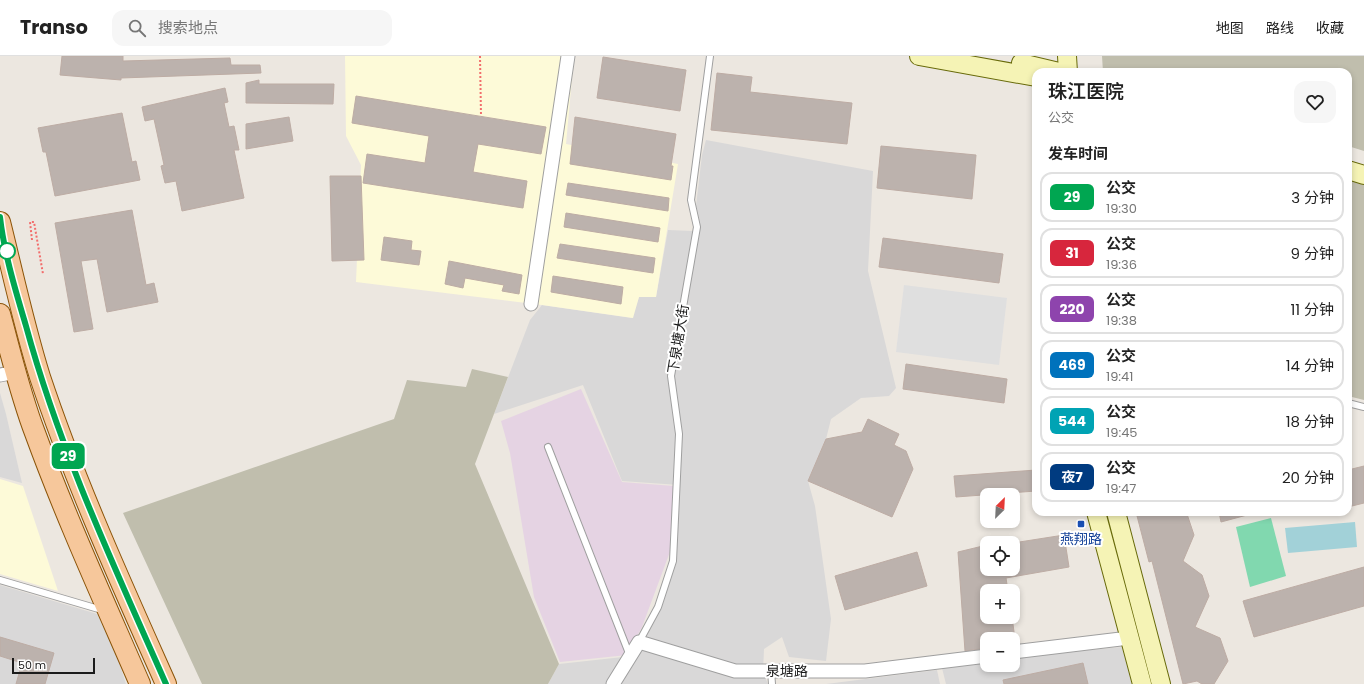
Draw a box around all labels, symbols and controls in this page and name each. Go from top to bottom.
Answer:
search box [112,10,392,46]
text: Transo [20,14,88,41]
icon: search [126,17,148,39]
text: 搜索地点 [158,17,218,38]
text: 地图 [1216,18,1244,38]
text: 路线 [1266,18,1294,38]
text: 收藏 [1316,18,1344,38]
text: 珠江医院 [1048,78,1124,105]
button: heart [1294,81,1336,123]
text: 公交 [1048,108,1074,127]
text: 发车时间 [1048,143,1108,164]
text: 公交 [1106,177,1136,198]
text: 29 [1064,187,1080,207]
text: 3 分钟 [1291,187,1334,208]
text: 19:30 [1106,199,1137,218]
text: 公交 [1106,233,1136,254]
unlabelled marker [0,242,16,260]
text: 31 [1065,243,1079,263]
text: 9 分钟 [1291,243,1334,264]
text: 19:36 [1106,255,1137,274]
text: 公交 [1106,289,1136,310]
text: 220 [1059,299,1085,319]
text: 11 分钟 [1290,299,1334,320]
street label: 下泉塘大街 [663,303,693,375]
text: 19:38 [1106,311,1137,330]
text: 公交 [1106,345,1136,366]
text: 469 [1058,355,1086,375]
text: 14 分钟 [1286,355,1334,376]
text: 19:41 [1106,367,1133,386]
text: 公交 [1106,401,1136,422]
text: 544 [1058,411,1086,431]
text: 18 分钟 [1286,411,1334,432]
text: 19:45 [1106,423,1138,442]
line badge: 29 [50,443,86,469]
text: 29 [60,446,76,466]
text: 公交 [1106,457,1136,478]
text: 夜7 [1061,467,1083,487]
text: 20 分钟 [1282,467,1334,488]
text: 19:47 [1106,479,1136,498]
north arrow [980,488,1020,528]
map controls [980,488,1020,672]
marker: 燕翔路 [1076,519,1086,529]
place label: 燕翔路 [1060,529,1102,549]
button: locate [980,536,1020,576]
button: + [980,584,1020,624]
button: − [980,632,1020,672]
scale bar [12,656,95,675]
text: 50 m [18,657,46,673]
street label: 泉塘路 [766,661,808,681]

